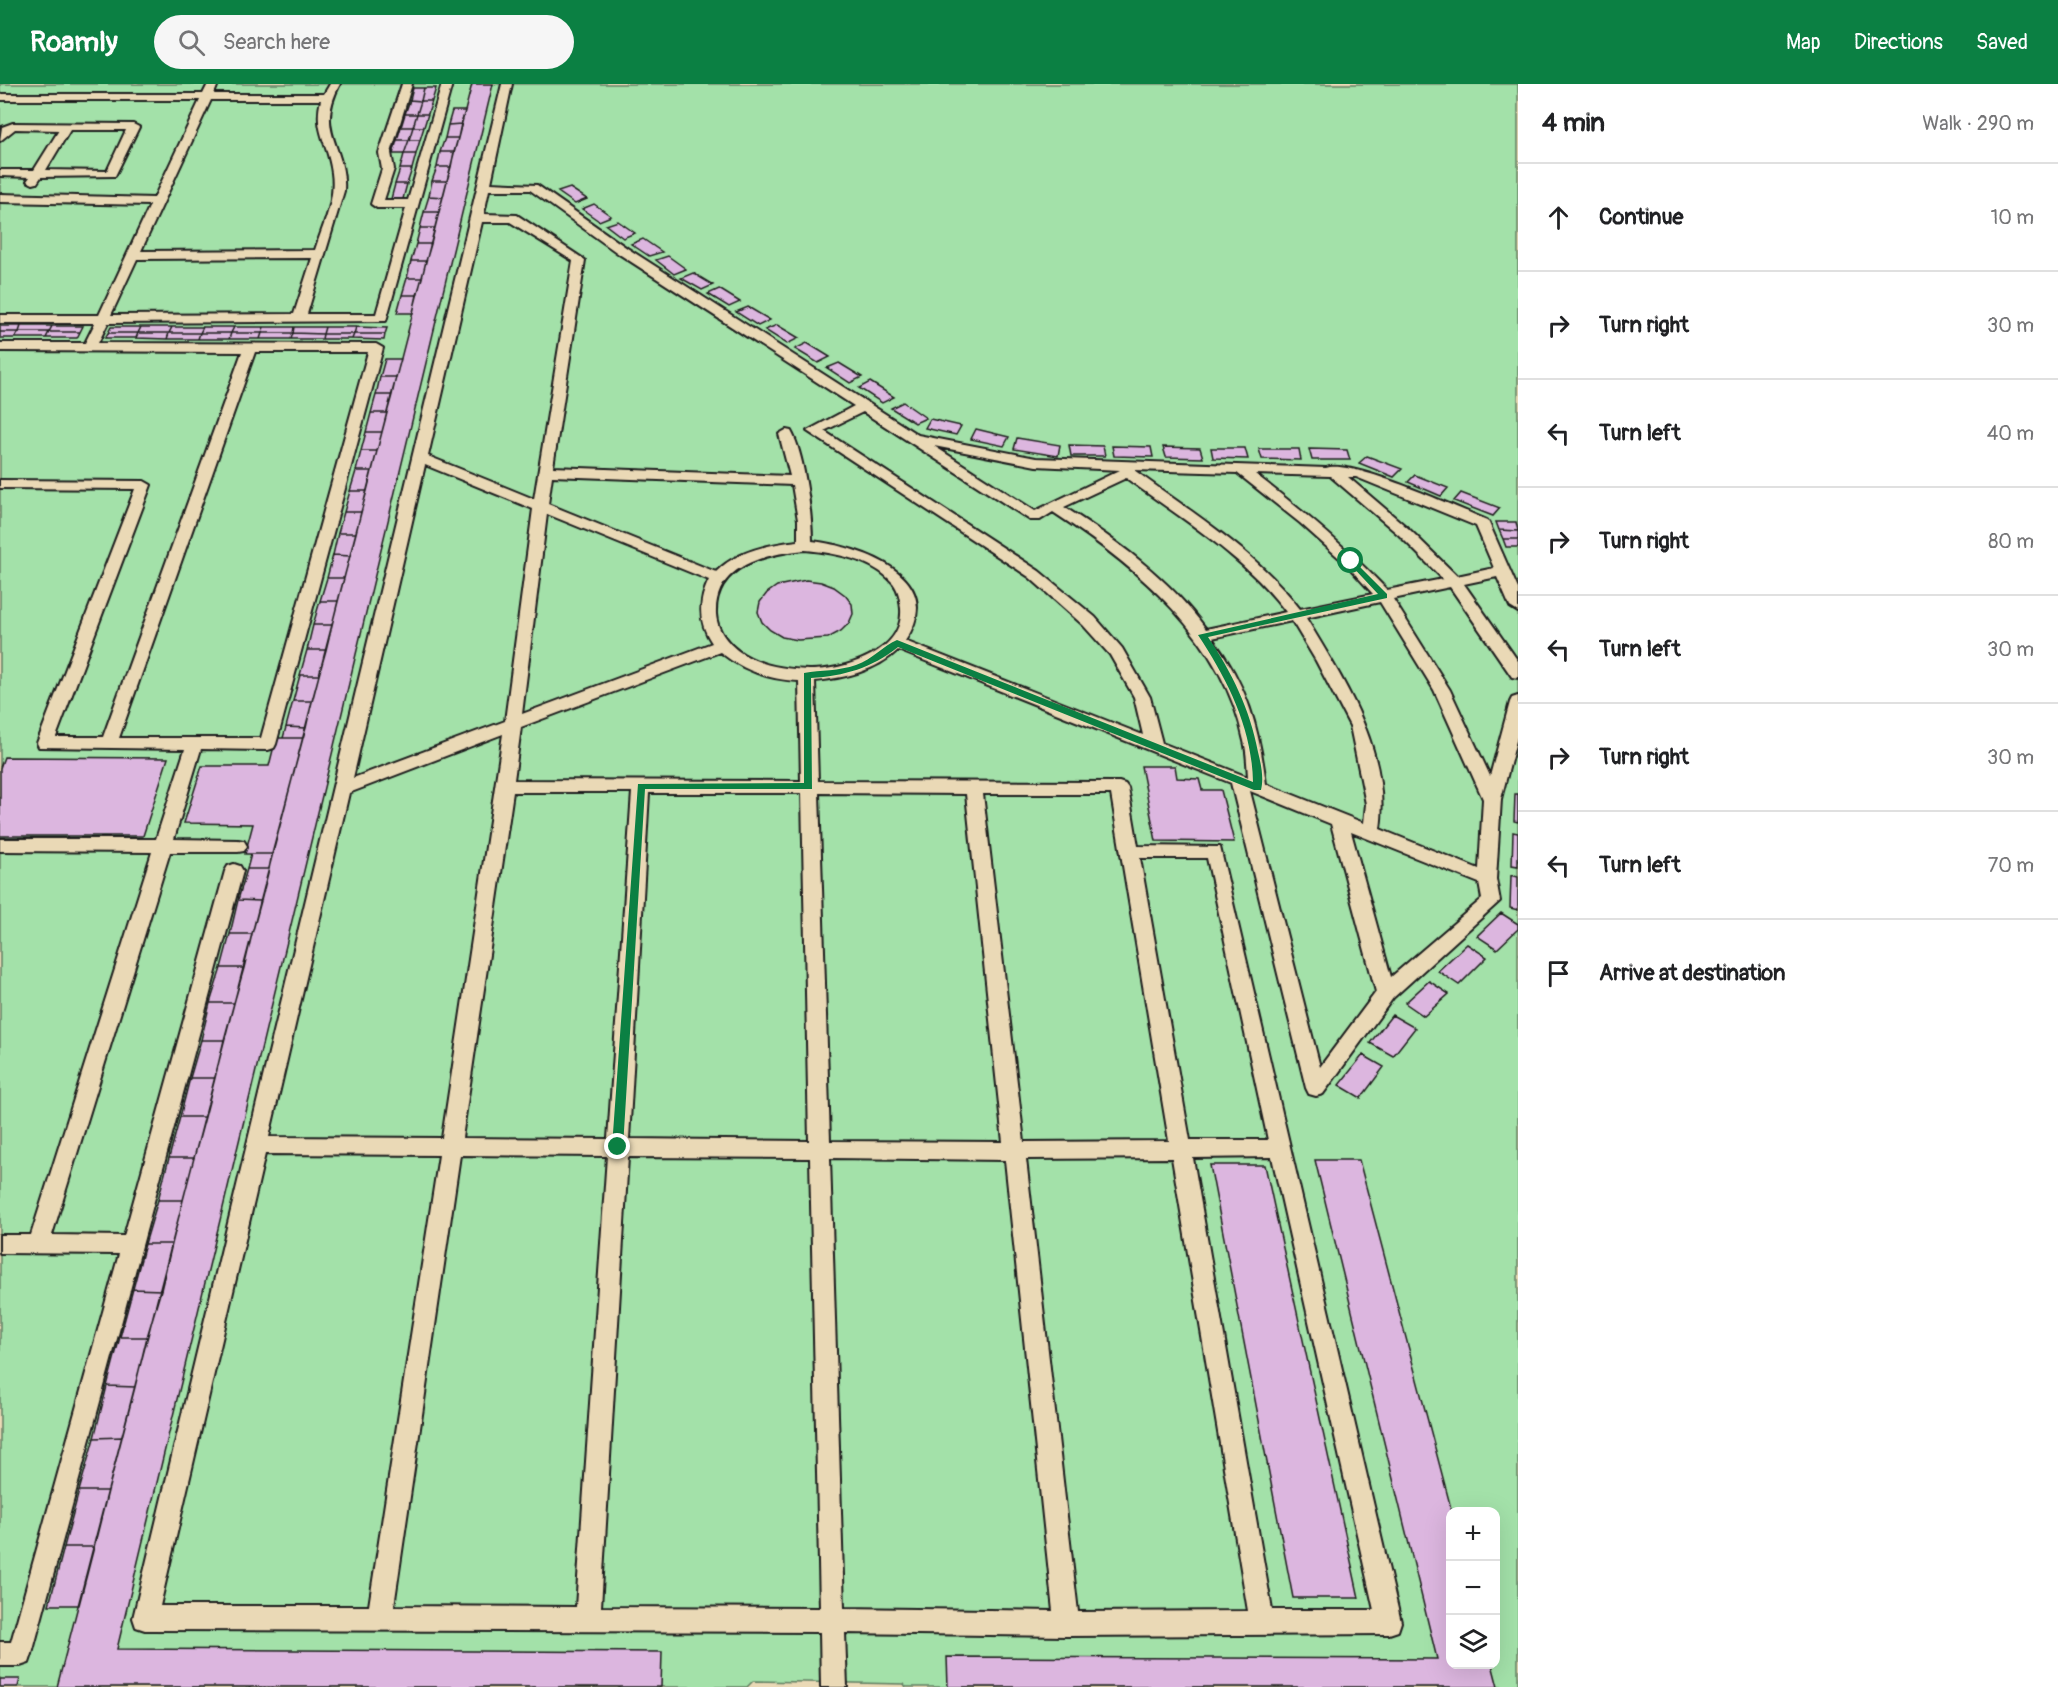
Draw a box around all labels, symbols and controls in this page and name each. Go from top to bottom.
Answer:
search box [154,15,574,69]
text: Roamly [30,25,118,60]
icon: search [175,26,208,59]
text: Search here [223,28,330,56]
text: Map [1786,29,1821,56]
text: Directions [1854,29,1943,56]
text: Saved [1976,29,2028,56]
text: 4 min [1542,107,1605,139]
text: Walk · 290 m [1922,111,2034,136]
icon: ahead [1542,201,1575,234]
text: Continue [1599,203,1683,231]
text: 10 m [1990,205,2034,230]
icon: right [1542,309,1575,342]
text: Turn right [1599,311,1689,339]
text: 30 m [1987,313,2034,338]
icon: left [1542,417,1575,450]
text: Turn left [1599,419,1681,447]
text: 40 m [1987,421,2034,446]
icon: right [1542,525,1575,558]
text: Turn right [1599,527,1689,555]
text: 80 m [1988,529,2034,554]
route start [1337,547,1363,573]
icon: left [1542,633,1575,666]
text: Turn left [1599,635,1681,663]
text: 30 m [1987,637,2034,662]
icon: right [1542,741,1575,774]
text: Turn right [1599,743,1689,771]
text: 30 m [1987,745,2034,770]
icon: left [1542,849,1575,882]
text: Turn left [1599,851,1681,879]
text: 70 m [1988,853,2034,878]
icon: arrive [1542,957,1575,990]
text: Arrive at destination [1599,959,1785,987]
route end [604,1133,630,1159]
map controls [1446,1507,1500,1669]
button: + [1446,1507,1500,1561]
button: − [1446,1561,1500,1615]
button: layers [1446,1615,1500,1669]

